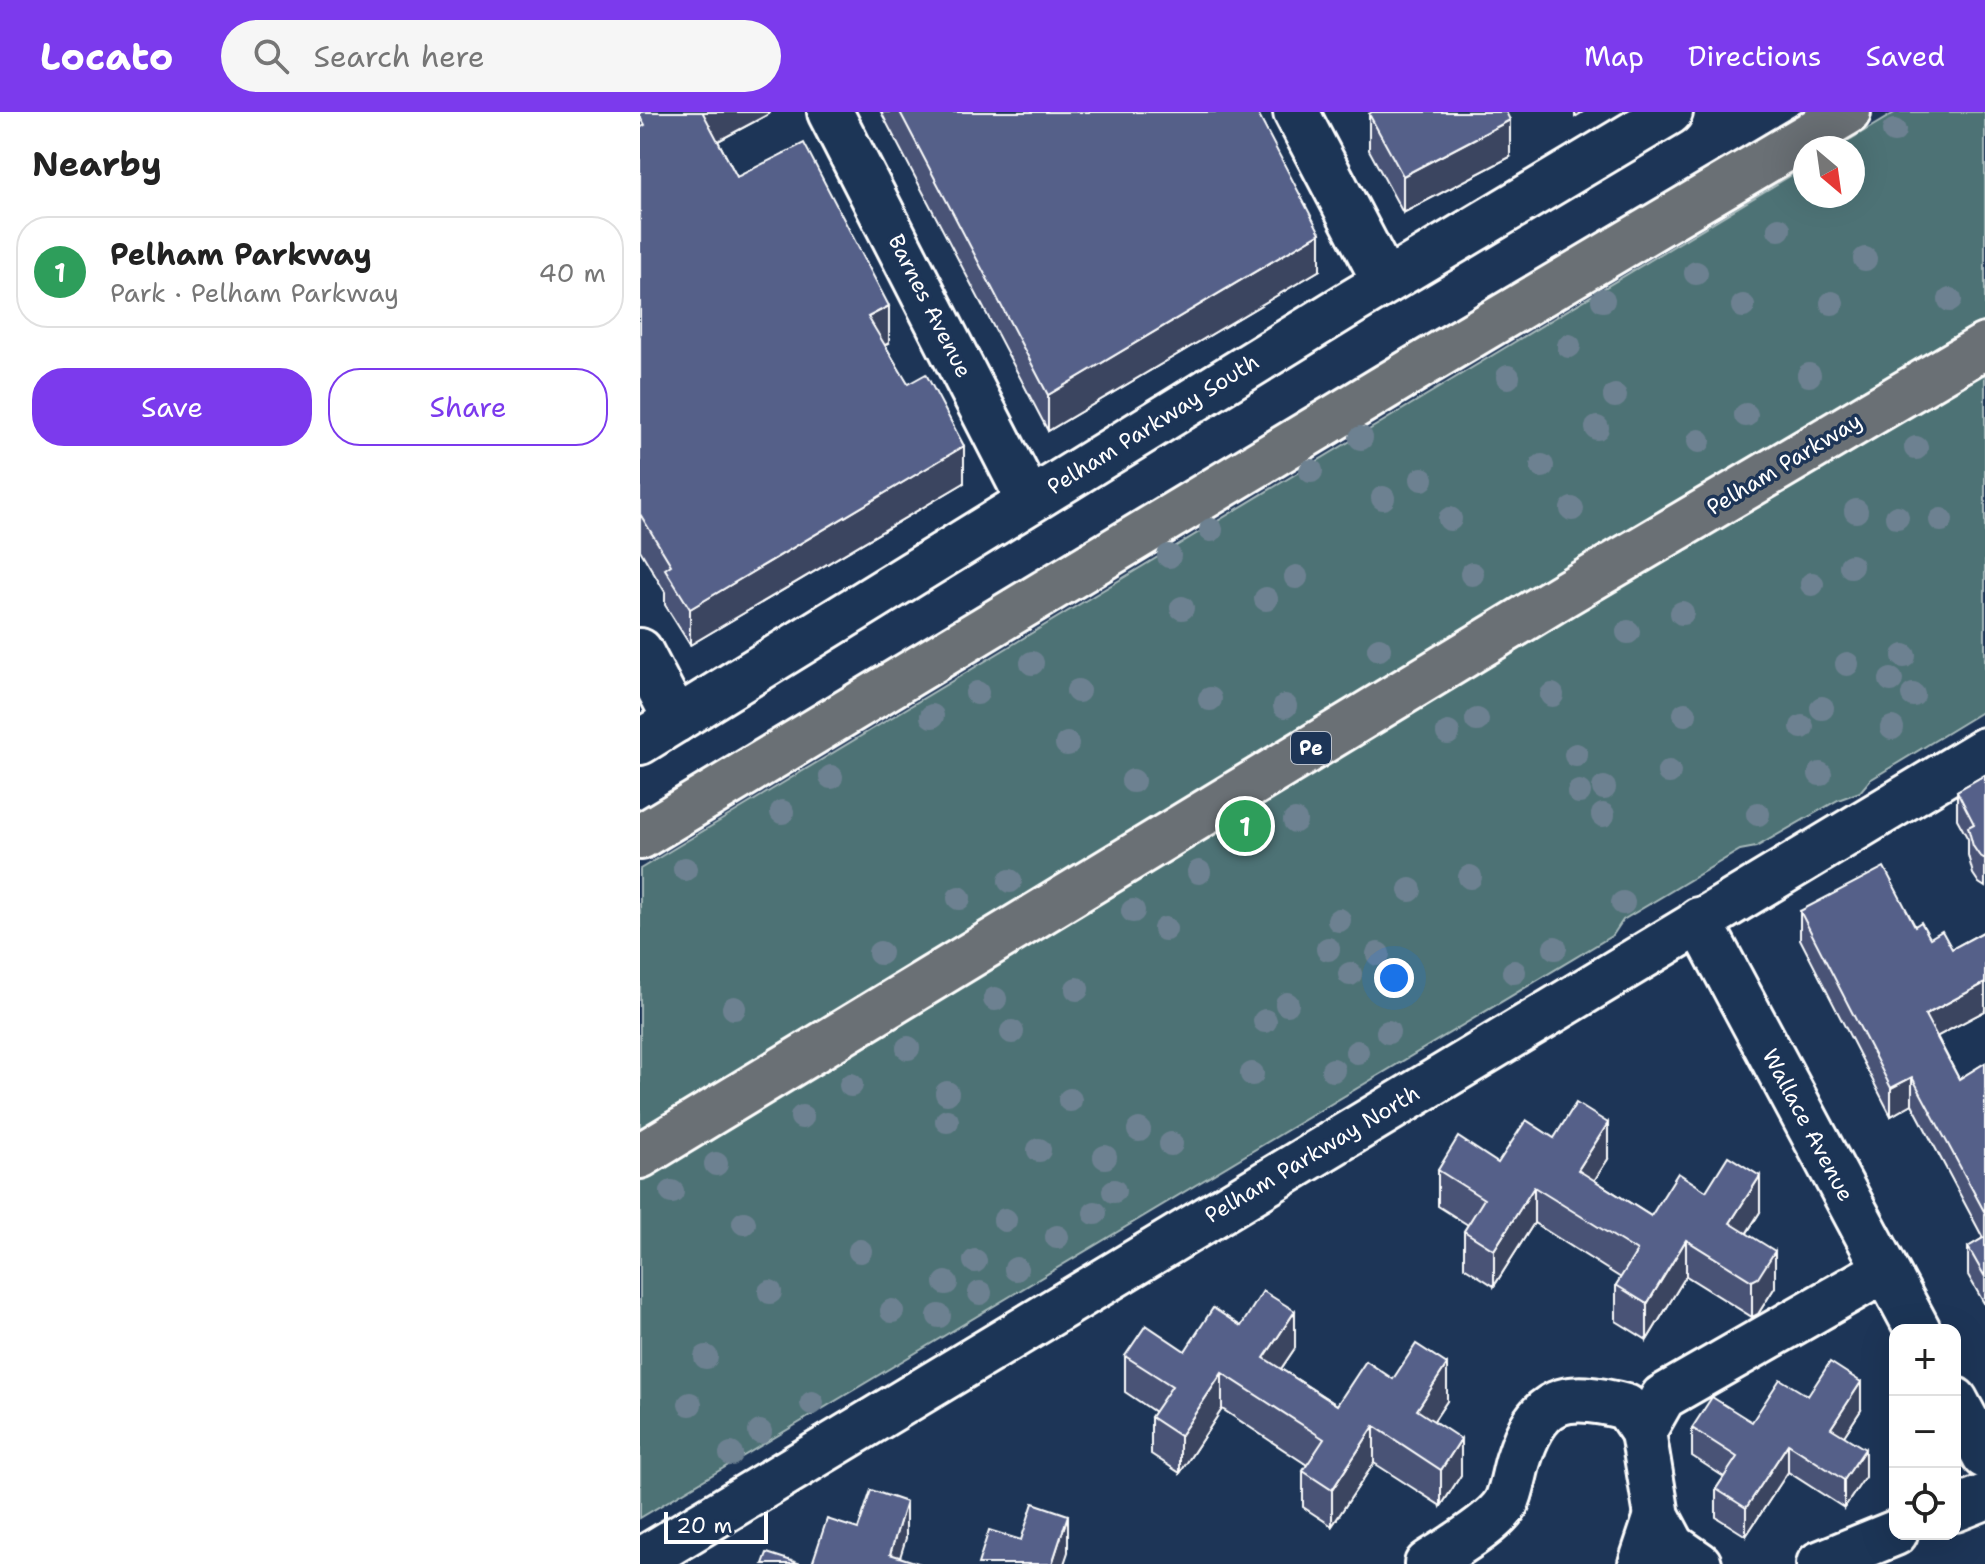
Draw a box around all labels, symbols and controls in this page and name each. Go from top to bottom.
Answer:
search box [221,20,781,92]
text: Locato [40,31,173,82]
icon: search [249,34,293,78]
text: Search here [313,36,485,77]
text: Map [1584,37,1644,75]
text: Directions [1688,37,1822,75]
text: Saved [1866,37,1945,75]
north arrow [1793,136,1865,208]
text: Nearby [32,141,162,187]
street label: Barnes Avenue [881,229,979,383]
text: Pelham Parkway [110,234,372,275]
text: 1 [54,255,66,290]
text: 40 m [539,255,606,290]
text: Park · Pelham Parkway [110,275,399,310]
street label: Pelham Parkway South [1042,347,1264,501]
button: Save [32,368,312,446]
button: Share [328,368,608,446]
street label: Pelham Parkway [1701,406,1867,522]
road number: Pe [1291,732,1331,764]
pin: 1 [1219,796,1271,856]
your location [1374,958,1414,998]
street label: Wallace Avenue [1756,1044,1860,1206]
street label: Pelham Parkway North [1199,1078,1425,1230]
map controls [1889,1324,1961,1540]
button: + [1889,1324,1961,1396]
button: − [1889,1396,1961,1468]
button: locate [1889,1468,1961,1540]
scale bar [664,1508,768,1544]
text: 20 m [676,1511,733,1540]

